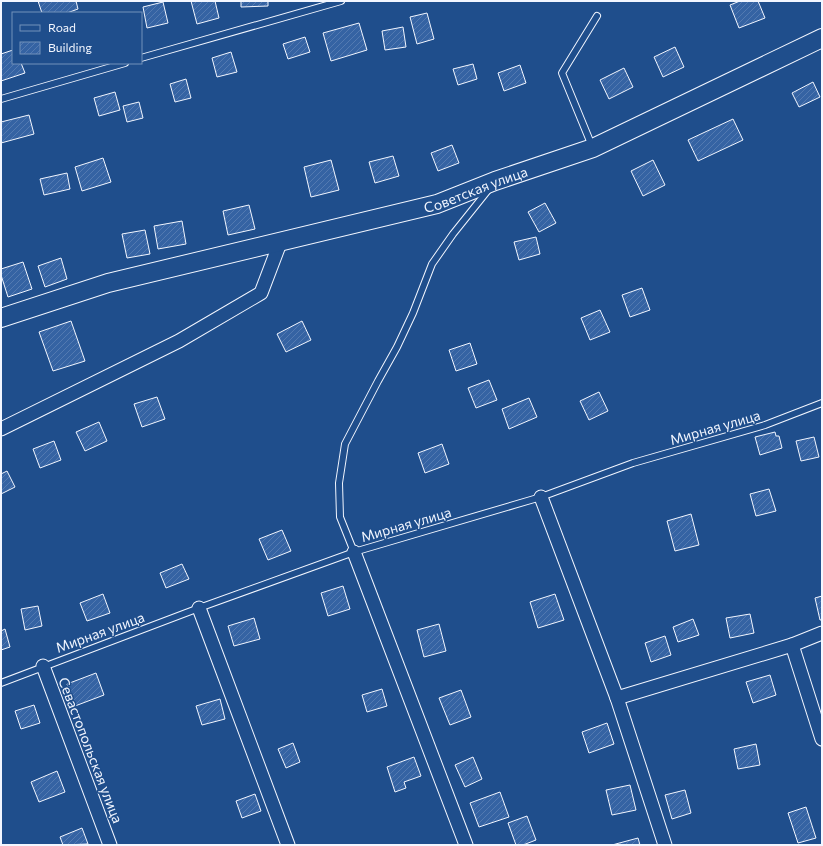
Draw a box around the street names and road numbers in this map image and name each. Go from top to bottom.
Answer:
street label: Советская улица [422,162,529,215]
street label: Мирная улица [668,406,762,448]
street label: Мирная улица [359,503,453,545]
street label: Мирная улица [53,608,147,656]
street label: Севастопольская улица [55,675,127,825]

